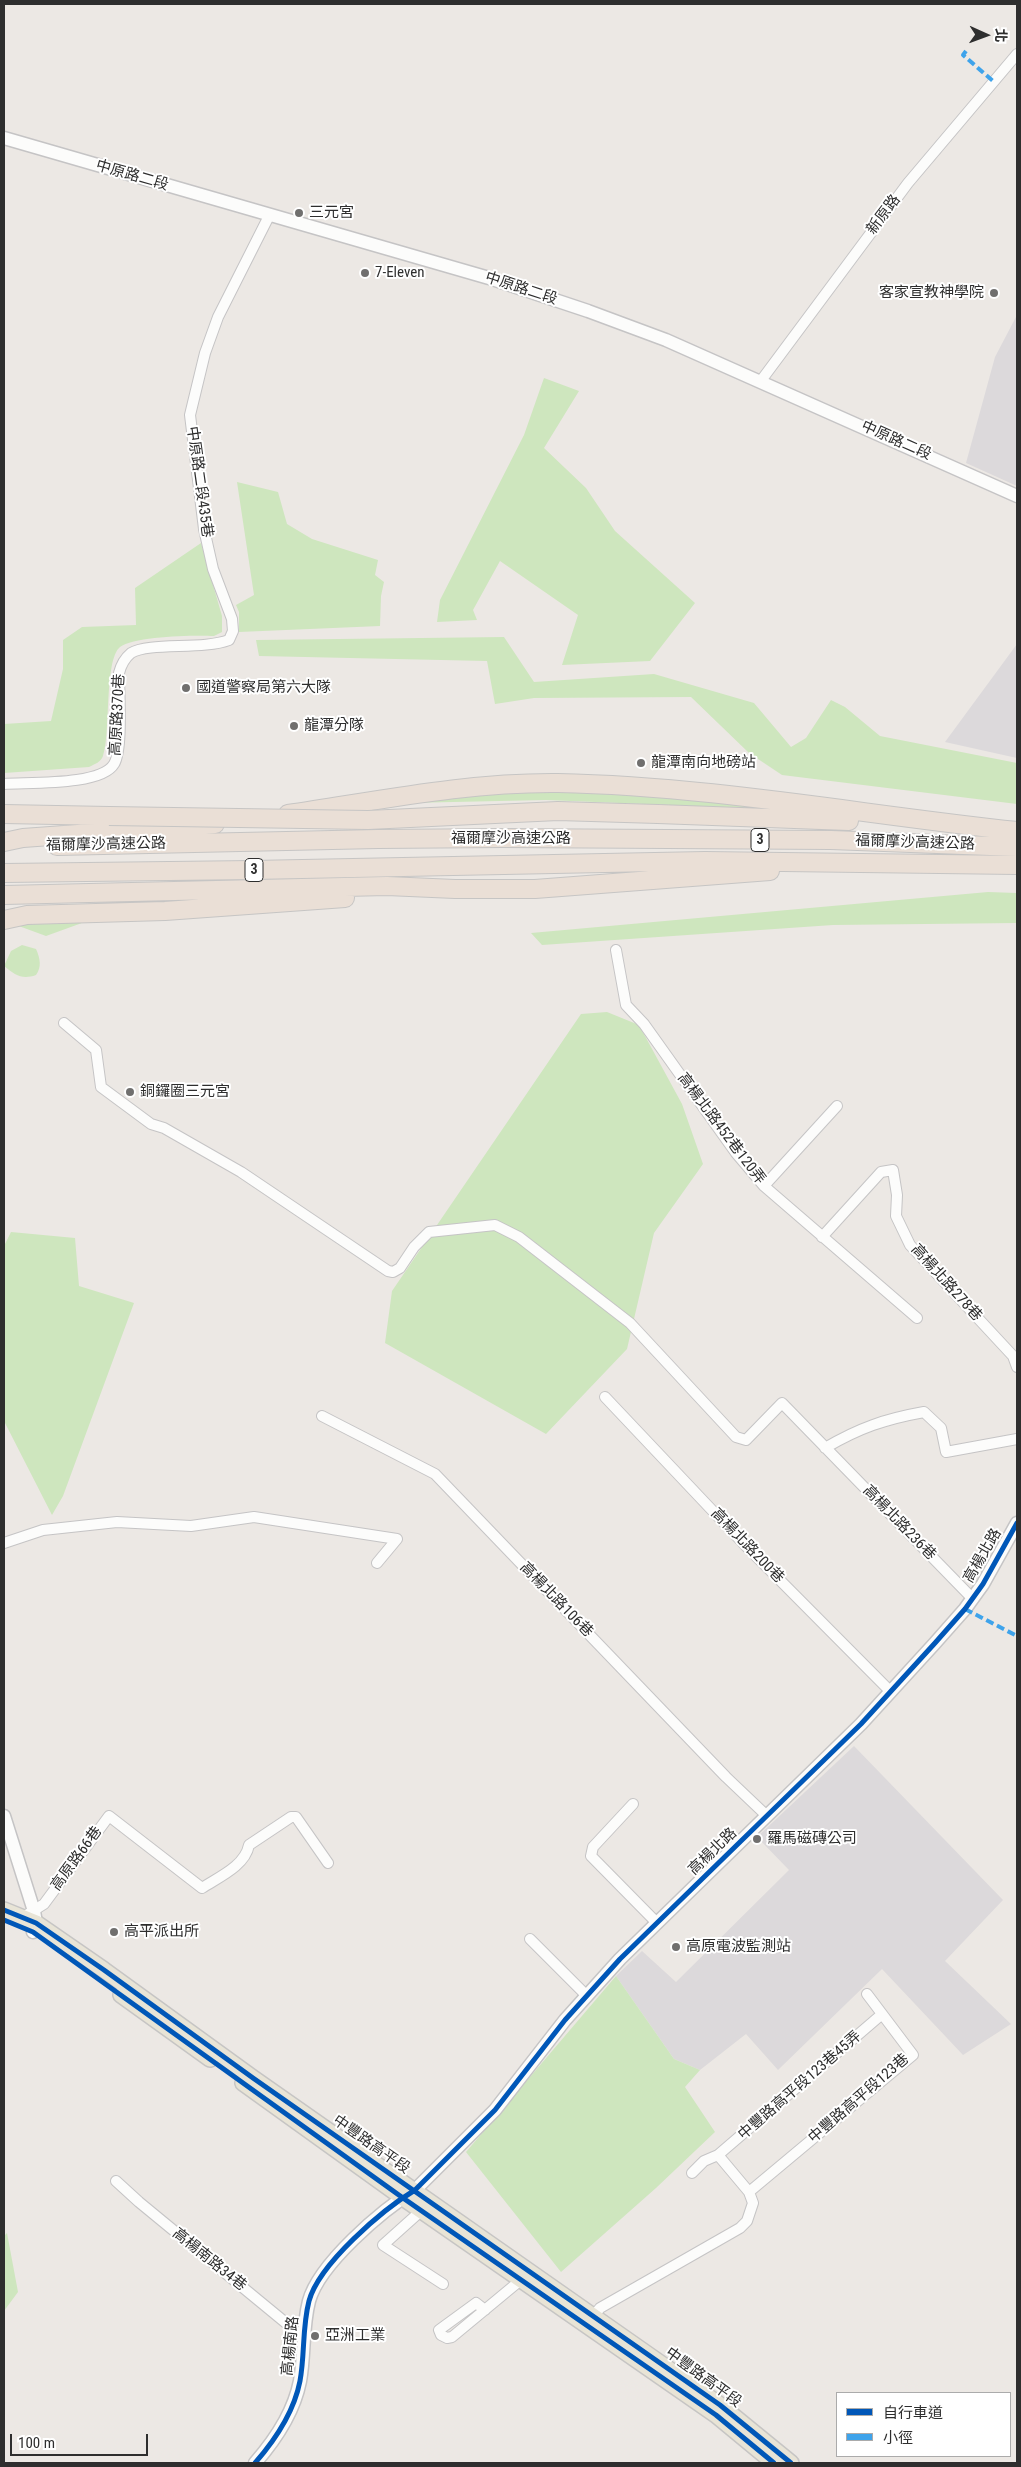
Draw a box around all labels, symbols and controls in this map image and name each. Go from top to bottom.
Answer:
north arrow [961,10,1011,60]
text: 北 [993,28,1009,43]
street label: 中原路二段 [93,157,171,195]
street label: 新原路 [863,192,905,238]
place label: 三元宮 [309,204,354,222]
marker: 三元宮 [293,207,305,219]
place label: 7-Eleven [375,264,425,282]
marker: 7-Eleven [359,267,371,279]
street label: 中原路二段 [483,269,559,309]
place label: 客家宣教神學院 [879,284,984,302]
marker: 客家宣教神學院 [988,287,1000,299]
street label: 中原路二段 [858,418,934,464]
street label: 中原路二段435巷 [182,425,216,539]
street label: 高原路370巷 [107,673,129,757]
place label: 國道警察局第六大隊 [196,679,331,697]
marker: 國道警察局第六大隊 [180,682,192,694]
place label: 龍潭分隊 [304,717,364,735]
marker: 龍潭分隊 [288,720,300,732]
place label: 龍潭南向地磅站 [651,754,756,772]
marker: 龍潭南向地磅站 [635,757,647,769]
road number: 3 [751,828,769,852]
street label: 福爾摩沙高速公路 [451,830,571,848]
street label: 福爾摩沙高速公路 [855,832,975,854]
street label: 福爾摩沙高速公路 [46,835,166,855]
road number: 3 [245,858,263,882]
street label: 高楊北路452巷120弄 [673,1070,769,1188]
place label: 銅鑼圈三元宮 [140,1083,230,1101]
marker: 銅鑼圈三元宮 [124,1086,136,1098]
street label: 高楊北路278巷 [907,1241,985,1325]
street label: 高楊北路236巷 [859,1482,939,1564]
street label: 高楊北路200巷 [707,1505,787,1587]
street label: 高楊北路 [960,1526,1006,1586]
street label: 高楊北路106巷 [516,1559,596,1641]
street label: 高原路66巷 [48,1823,106,1895]
street label: 高楊北路 [685,1825,741,1879]
place label: 羅馬磁磚公司 [767,1830,857,1848]
marker: 羅馬磁磚公司 [751,1833,763,1845]
place label: 高平派出所 [124,1923,199,1941]
marker: 高平派出所 [108,1926,120,1938]
place label: 高原電波監測站 [686,1938,791,1956]
marker: 高原電波監測站 [670,1941,682,1953]
street label: 中豐路高平段123巷45弄 [735,2028,865,2144]
street label: 中豐路高平段123巷 [805,2050,913,2148]
street label: 中豐路高平段 [329,2112,413,2178]
street label: 高楊南路34巷 [168,2225,250,2295]
street label: 高楊南路 [279,2315,303,2377]
place label: 亞洲工業 [325,2327,385,2345]
marker: 亞洲工業 [309,2330,321,2342]
street label: 中豐路高平段 [661,2344,745,2412]
legend [836,2392,1011,2457]
text: 自行車道 [883,2404,943,2422]
scale bar [12,2424,150,2456]
text: 小徑 [883,2429,913,2447]
text: 100 m [18,2434,55,2452]

